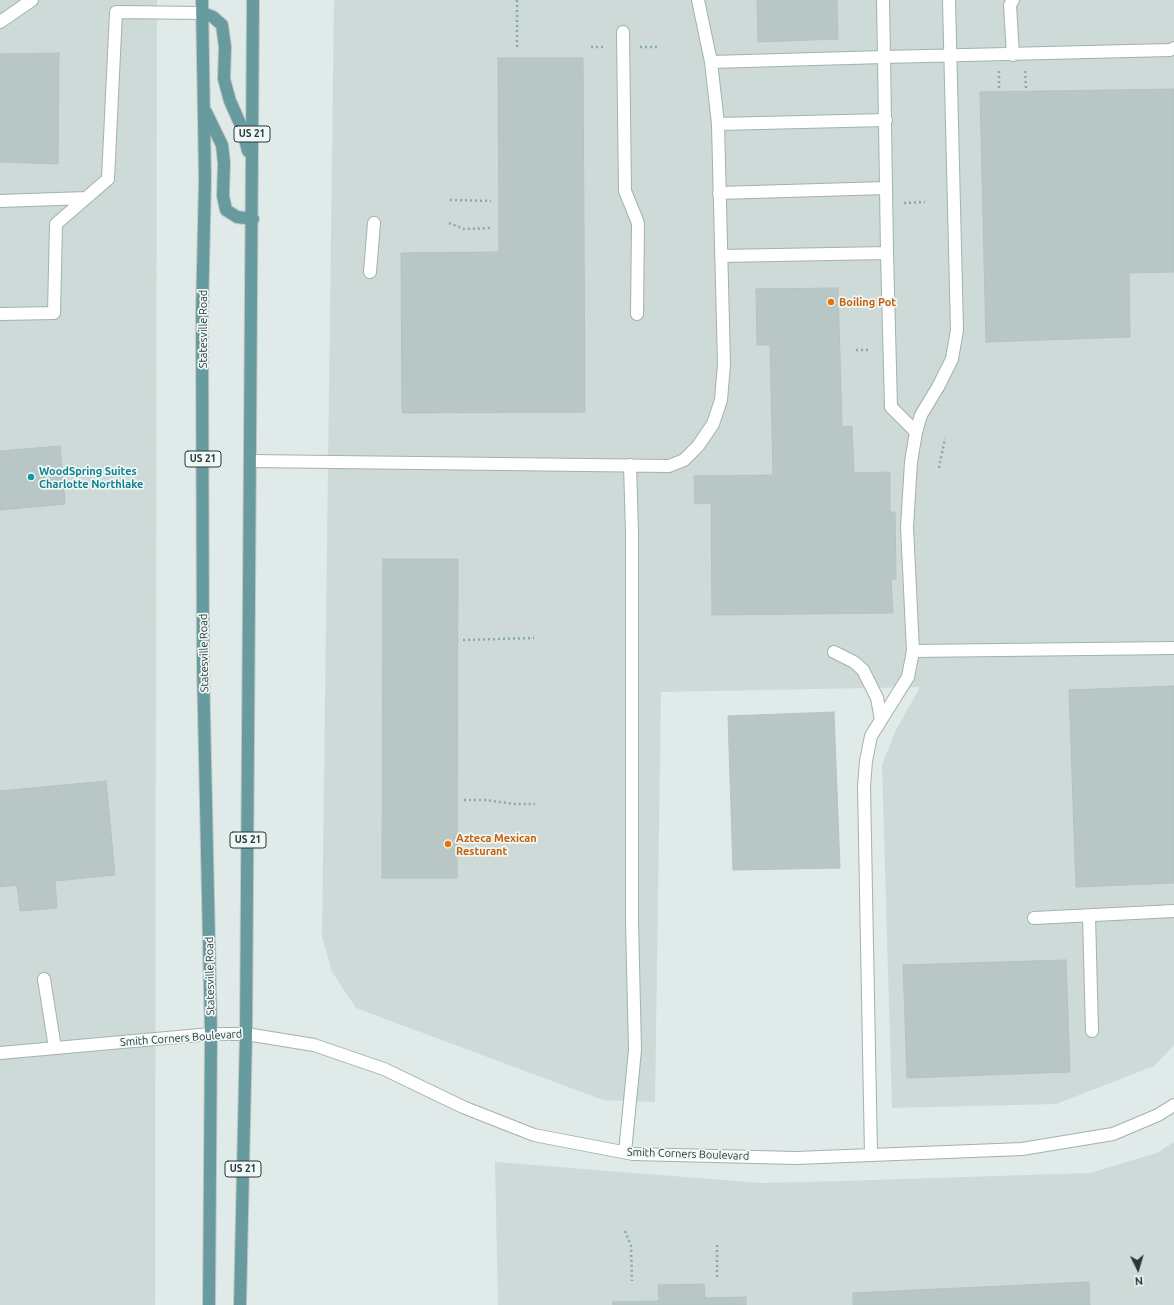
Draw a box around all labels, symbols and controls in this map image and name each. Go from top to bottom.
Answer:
road number: US 21 [234,126,270,142]
street label: Statesville Road [196,290,210,368]
place label: Boiling Pot [839,295,896,309]
marker: Boiling Pot [826,297,836,307]
road number: US 21 [185,451,221,467]
place label: WoodSpring Suites Charlotte Northlake [39,464,143,490]
marker: WoodSpring Suites Charlotte Northlake [26,472,36,482]
street label: Statesville Road [197,614,211,692]
place label: Azteca Mexican Resturant [456,831,537,857]
road number: US 21 [230,832,266,848]
marker: Azteca Mexican Resturant [443,839,453,849]
street label: Statesville Road [203,937,217,1015]
street label: Smith Corners Boulevard [119,1027,243,1049]
street label: Smith Corners Boulevard [627,1145,749,1163]
road number: US 21 [225,1161,261,1177]
north arrow [1118,1249,1158,1289]
text: N [1134,1275,1144,1287]

